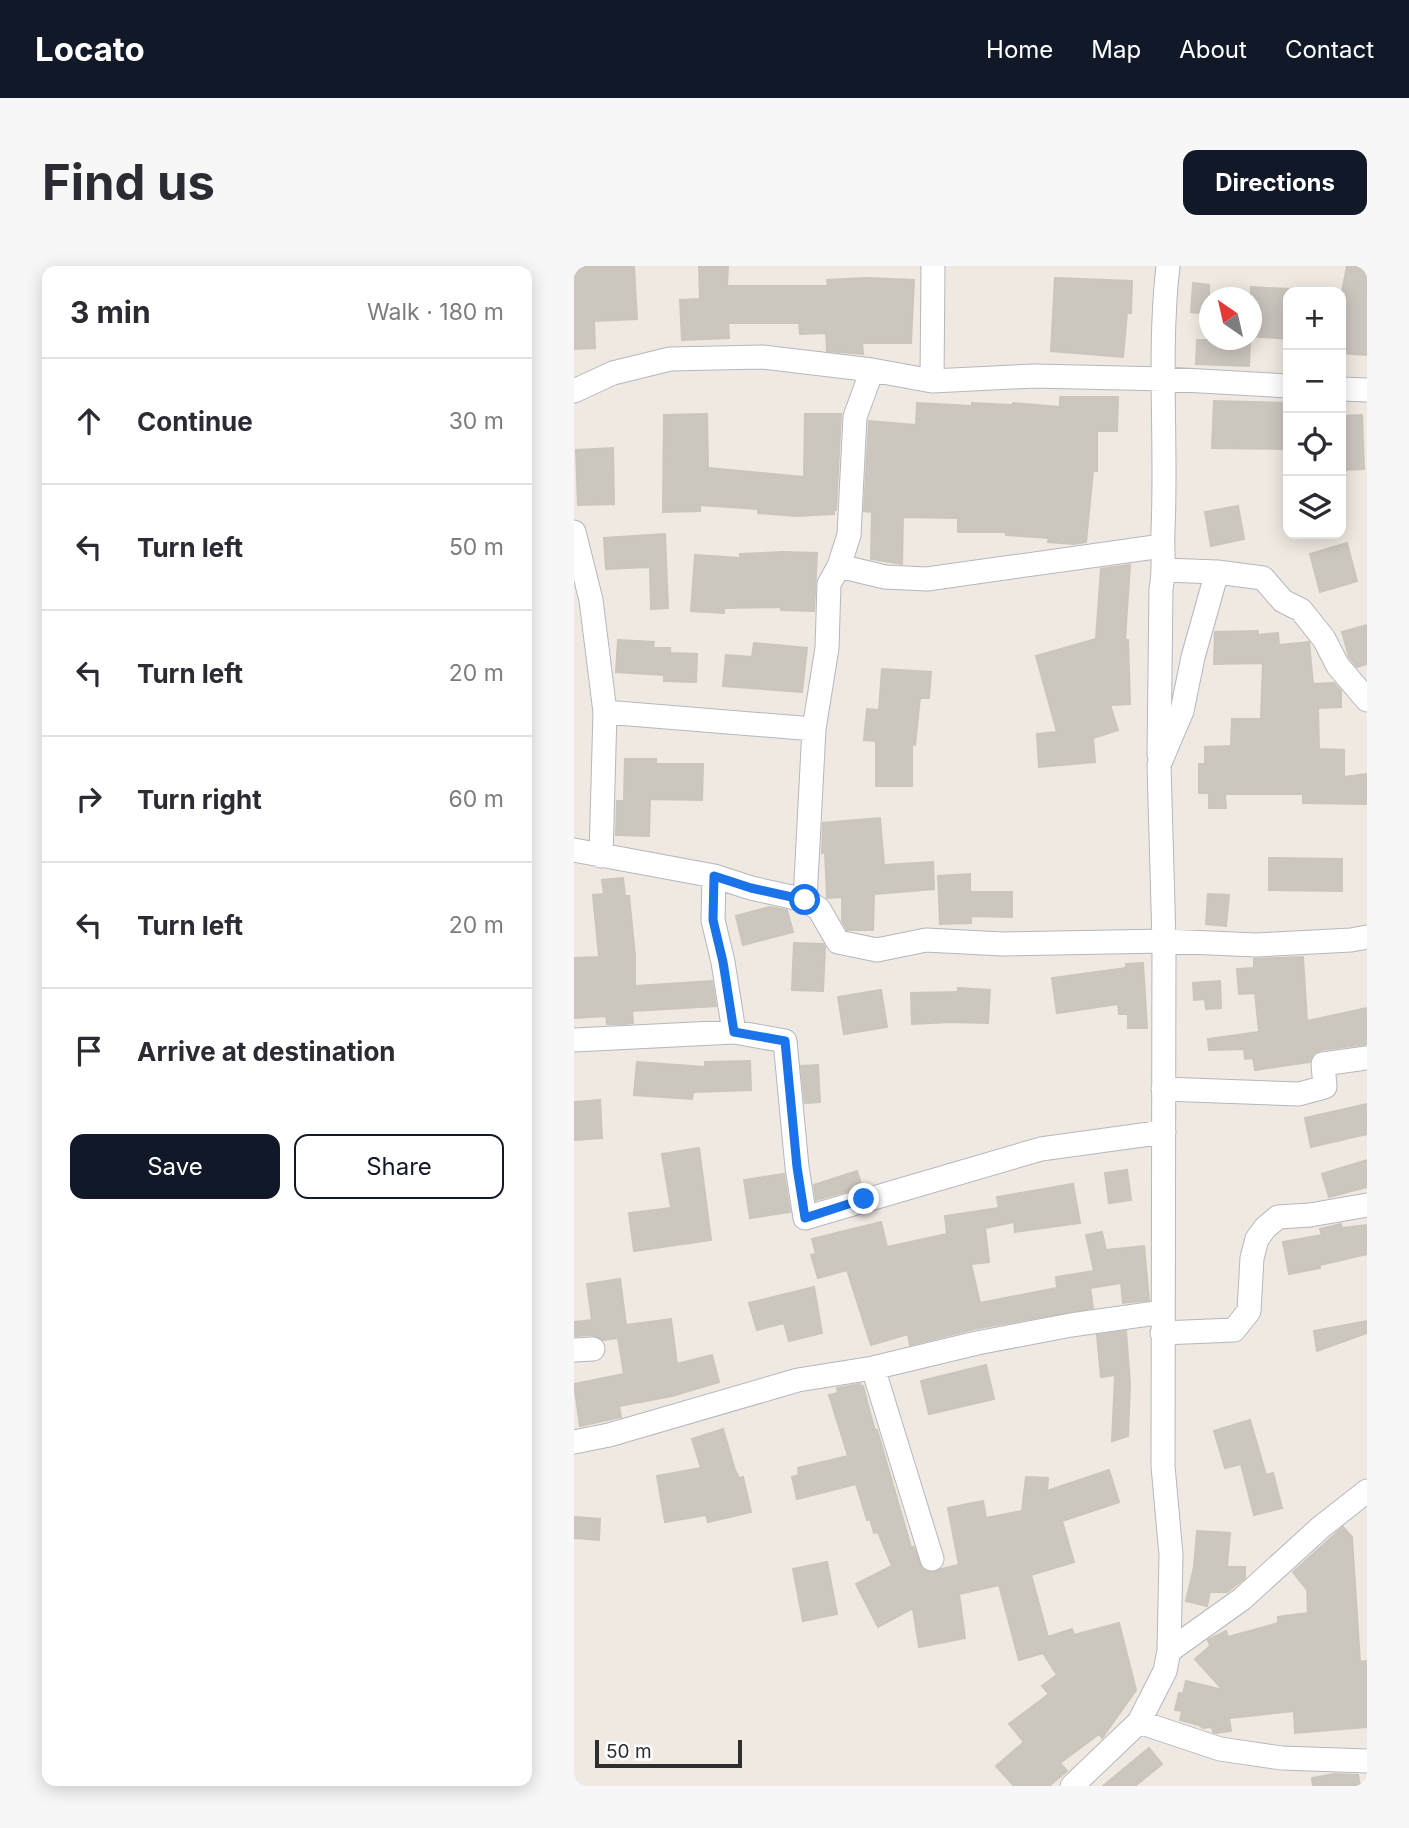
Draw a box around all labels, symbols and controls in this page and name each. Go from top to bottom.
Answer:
text: Locato [35,29,145,69]
text: Home [986,35,1053,64]
text: Map [1091,35,1141,64]
text: About [1179,35,1247,64]
text: Contact [1285,35,1374,64]
button: Directions [1183,150,1367,215]
text: Find us [42,153,215,212]
north arrow [1199,287,1262,350]
map controls [1283,287,1346,539]
button: + [1283,287,1346,350]
text: 3 min [70,294,151,330]
text: Walk · 180 m [367,298,504,326]
button: − [1283,350,1346,413]
icon: ahead [70,402,108,440]
text: Continue [137,406,253,437]
text: 30 m [449,407,504,435]
button: locate [1283,413,1346,476]
button: layers [1283,476,1346,539]
icon: left [70,528,108,566]
text: Turn left [137,532,243,563]
text: 50 m [449,533,504,561]
icon: left [70,654,108,692]
text: Turn left [137,658,243,689]
text: 20 m [449,659,504,687]
icon: right [70,780,108,818]
text: Turn right [137,784,262,815]
text: 60 m [449,785,504,813]
route start [789,884,820,915]
icon: left [70,906,108,944]
text: Turn left [137,910,243,941]
text: 20 m [449,911,504,939]
icon: arrive [70,1032,108,1070]
text: Arrive at destination [137,1036,396,1067]
button: Save [70,1134,280,1199]
button: Share [294,1134,504,1199]
route end [848,1183,879,1214]
scale bar [595,1737,742,1769]
text: 50 m [606,1740,652,1763]

